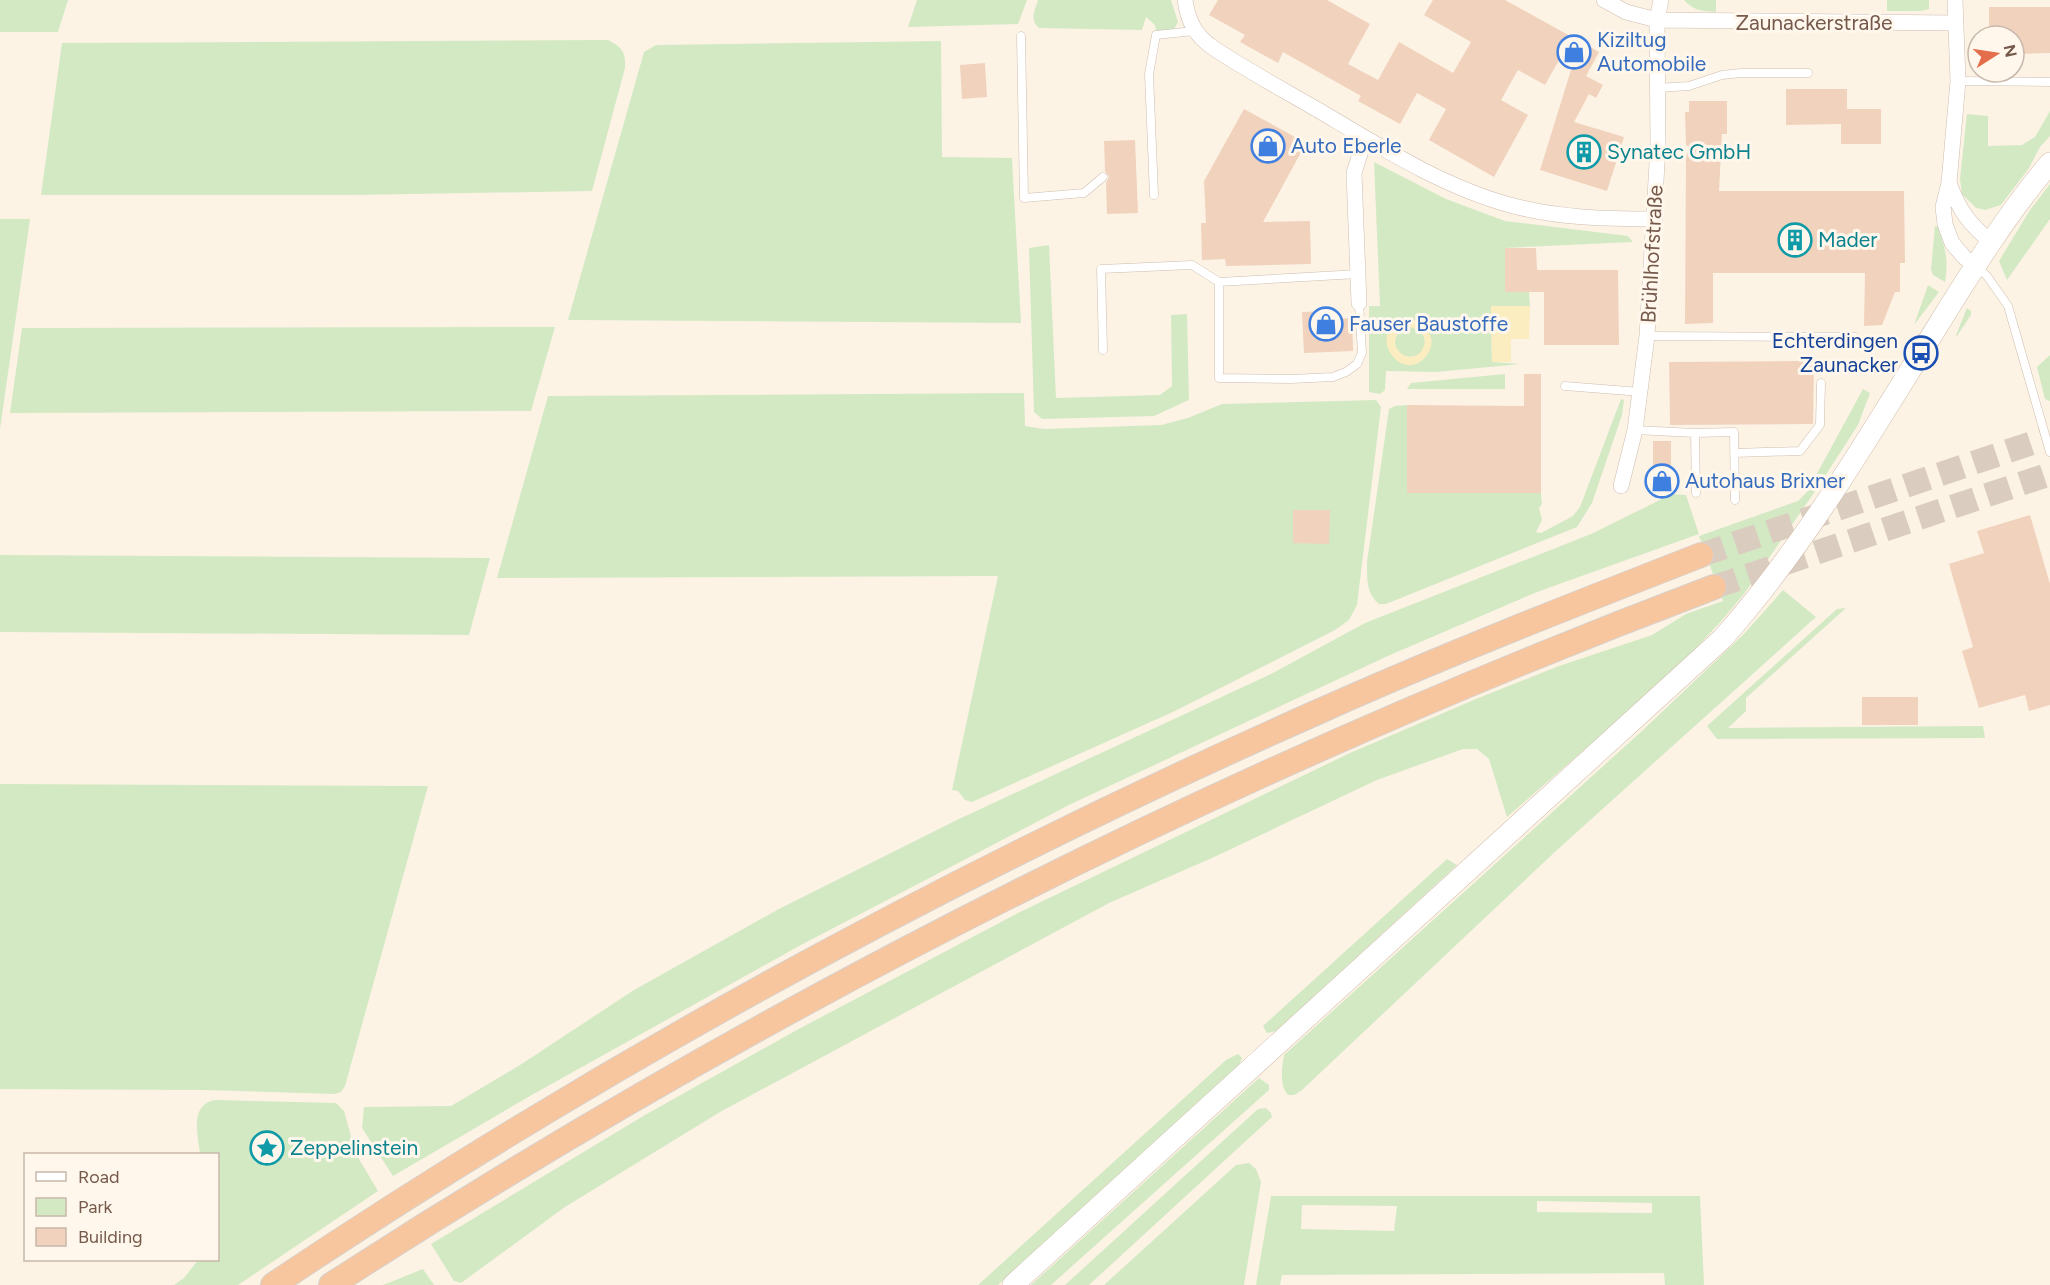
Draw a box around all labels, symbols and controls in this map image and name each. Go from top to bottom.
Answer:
street label: Zaunackerstraße [1735,10,1893,35]
north arrow [1966,24,2026,84]
place label: Kiziltug Automobile [1597,27,1706,76]
shop icon: Kiziltug Automobile [1556,34,1592,70]
text: N [2000,43,2021,59]
shop icon: Auto Eberle [1250,128,1286,164]
place label: Auto Eberle [1291,133,1402,158]
building icon: Synatec GmbH [1566,134,1602,170]
place label: Synatec GmbH [1607,139,1751,164]
street label: Brühlhofstraße [1635,184,1668,324]
building icon: Mader [1777,222,1813,258]
place label: Mader [1818,227,1877,252]
shop icon: Fauser Baustoffe [1308,306,1344,342]
place label: Fauser Baustoffe [1349,311,1508,336]
place label: Echterdingen Zaunacker [1772,328,1898,377]
bus stop icon: Echterdingen Zaunacker [1903,335,1939,371]
shop icon: Autohaus Brixner [1644,463,1680,499]
place label: Autohaus Brixner [1685,468,1845,493]
place icon: Zeppelinstein [249,1130,285,1166]
place label: Zeppelinstein [290,1135,418,1160]
legend [24,1153,219,1261]
text: Road [78,1166,119,1188]
text: Park [78,1196,113,1218]
text: Building [78,1226,143,1248]

